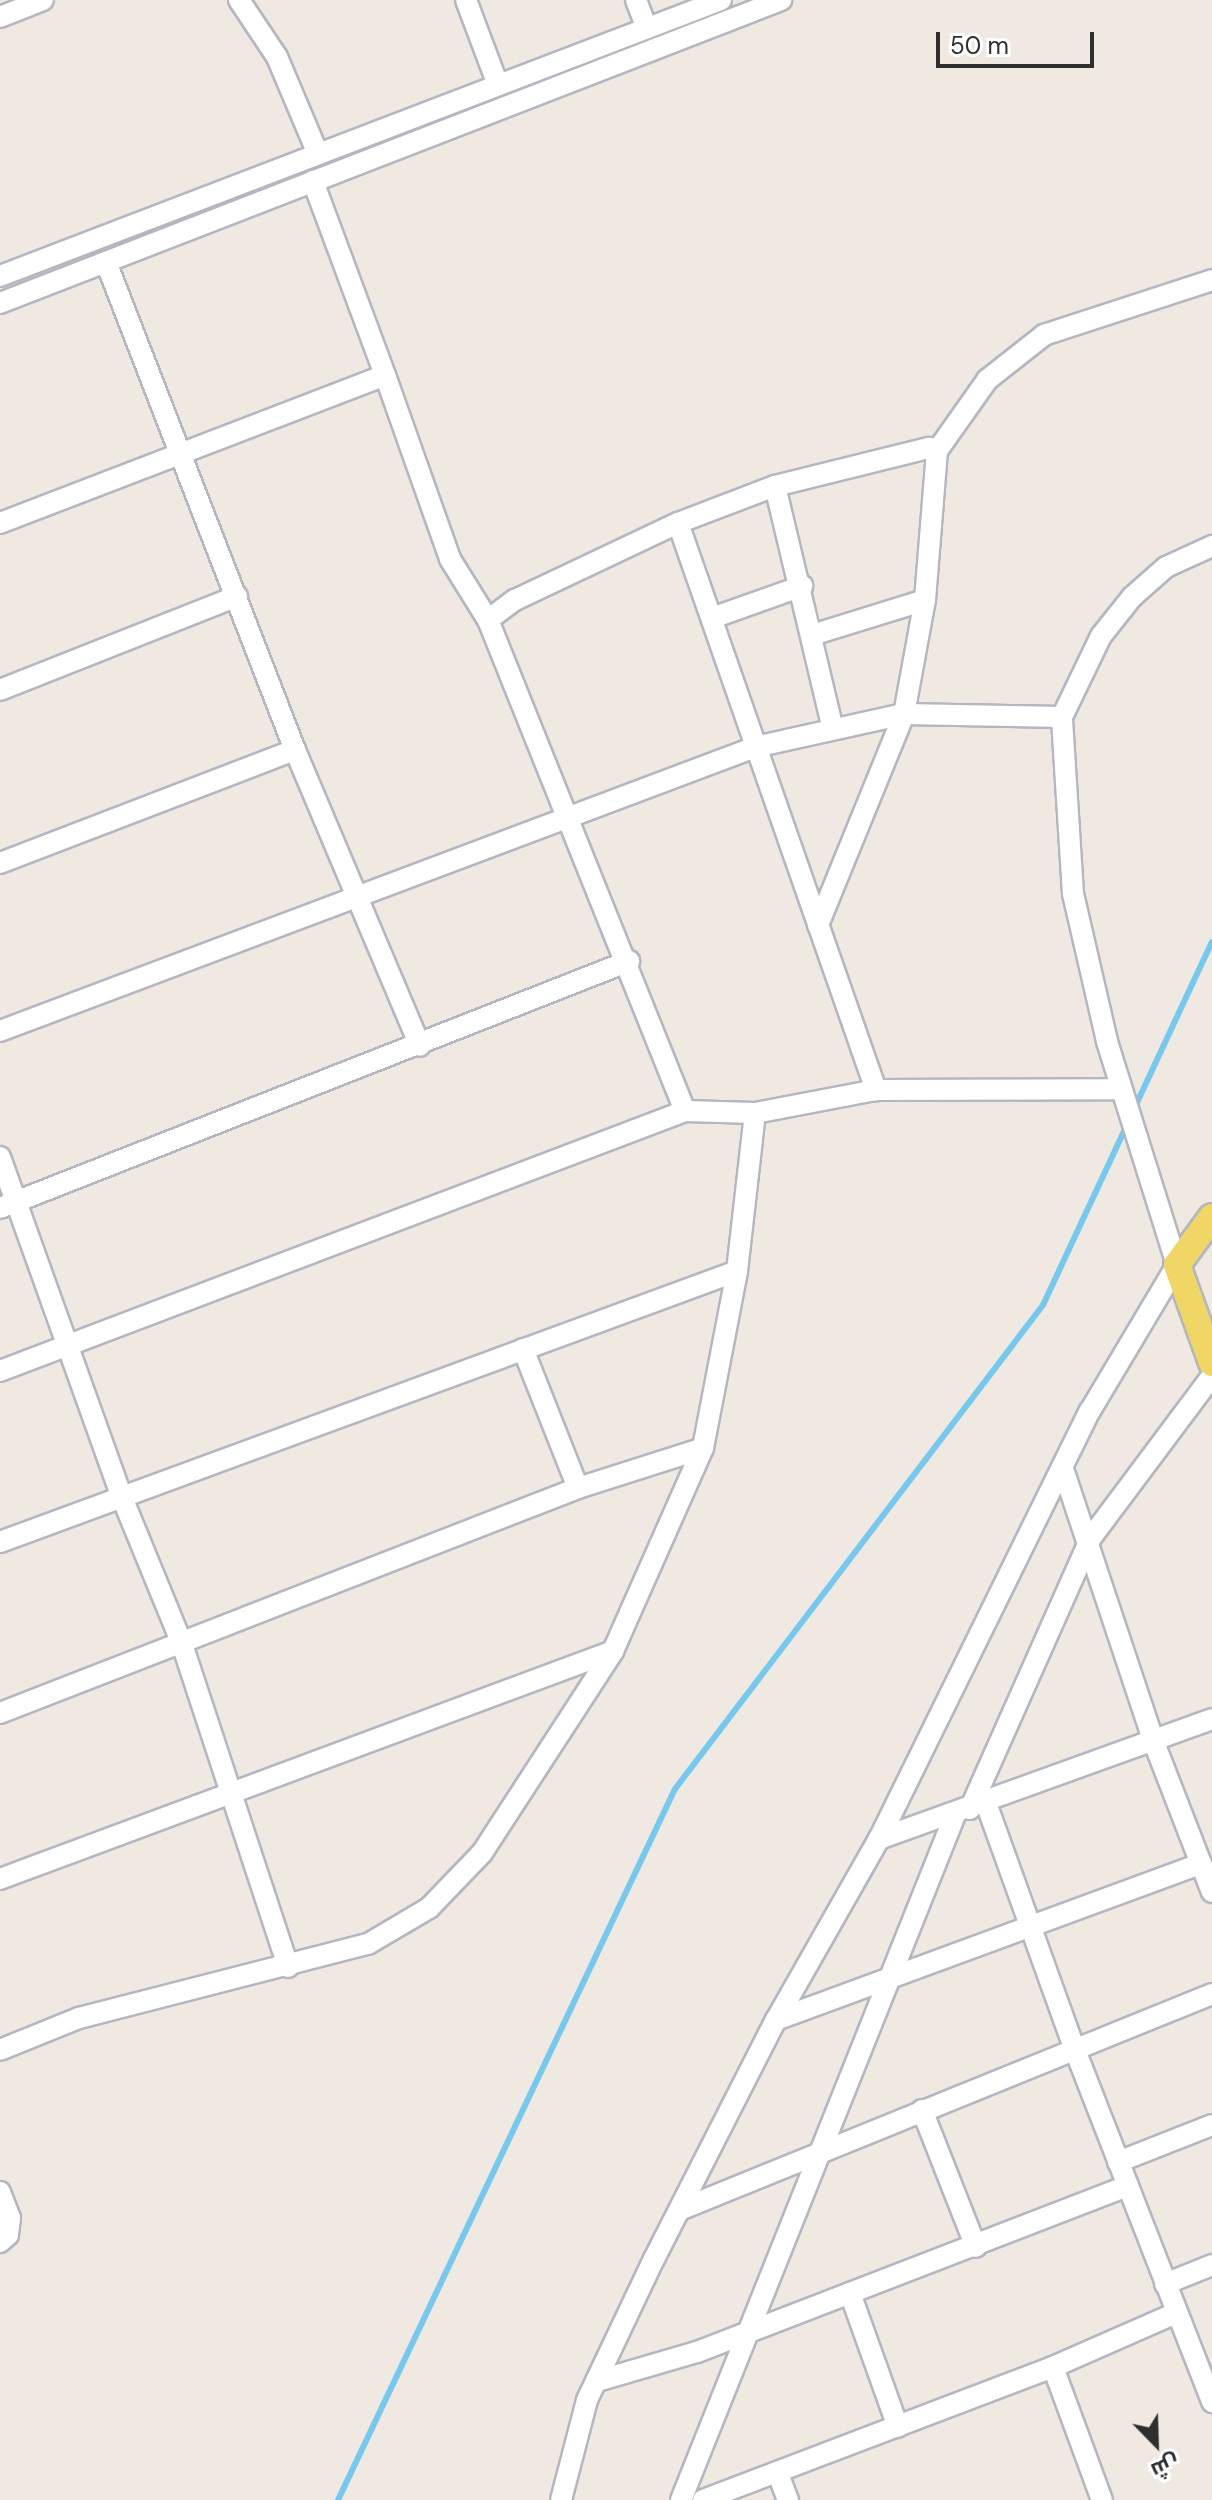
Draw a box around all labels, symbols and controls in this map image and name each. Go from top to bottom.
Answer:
scale bar [940,16,1098,66]
text: 50 m [950,30,1009,61]
north arrow [1116,2404,1196,2484]
text: ش [1147,2448,1184,2485]

